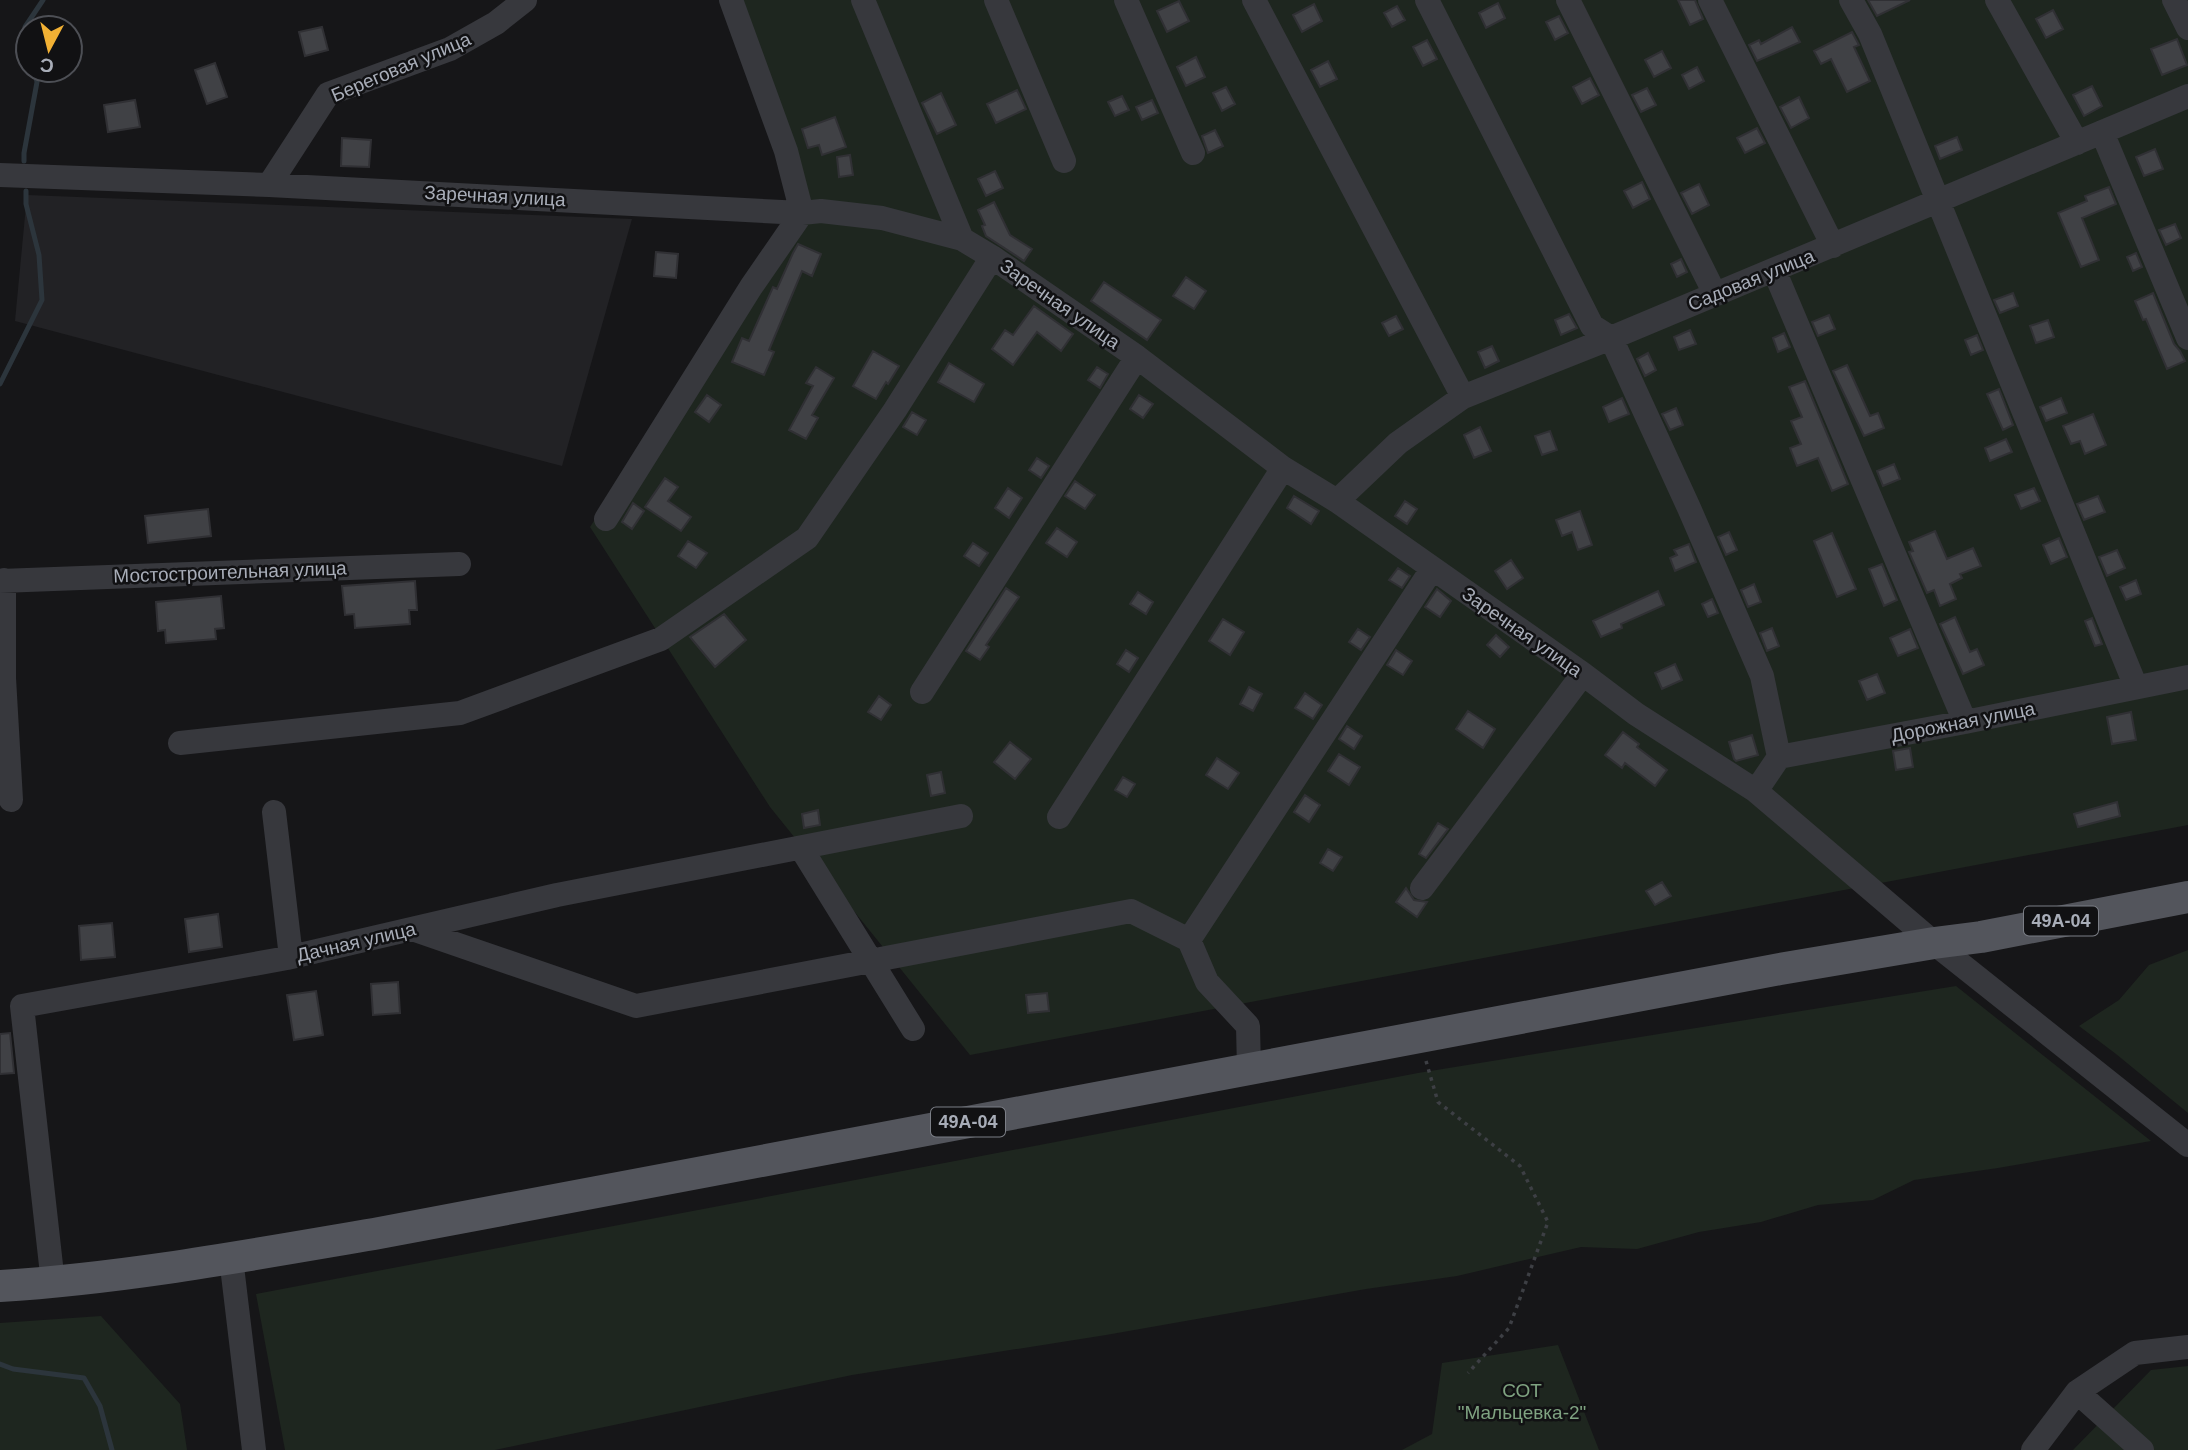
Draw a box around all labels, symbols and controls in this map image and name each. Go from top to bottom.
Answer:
north arrow [14,14,84,84]
street label: Береговая улица [328,28,474,106]
text: С [39,54,55,77]
street label: Заречная улица [424,182,567,210]
street label: Садовая улица [1685,245,1818,315]
street label: Заречная улица [996,255,1124,353]
street label: Мостостроительная улица [113,557,347,587]
street label: Заречная улица [1458,583,1586,681]
street label: Дорожная улица [1889,698,2037,746]
road number: 49А-04 [2024,906,2098,936]
street label: Дачная улица [294,918,418,966]
road number: 49А-04 [931,1107,1005,1136]
park label: СОТ "Мальцевка-2" [1458,1380,1586,1423]

